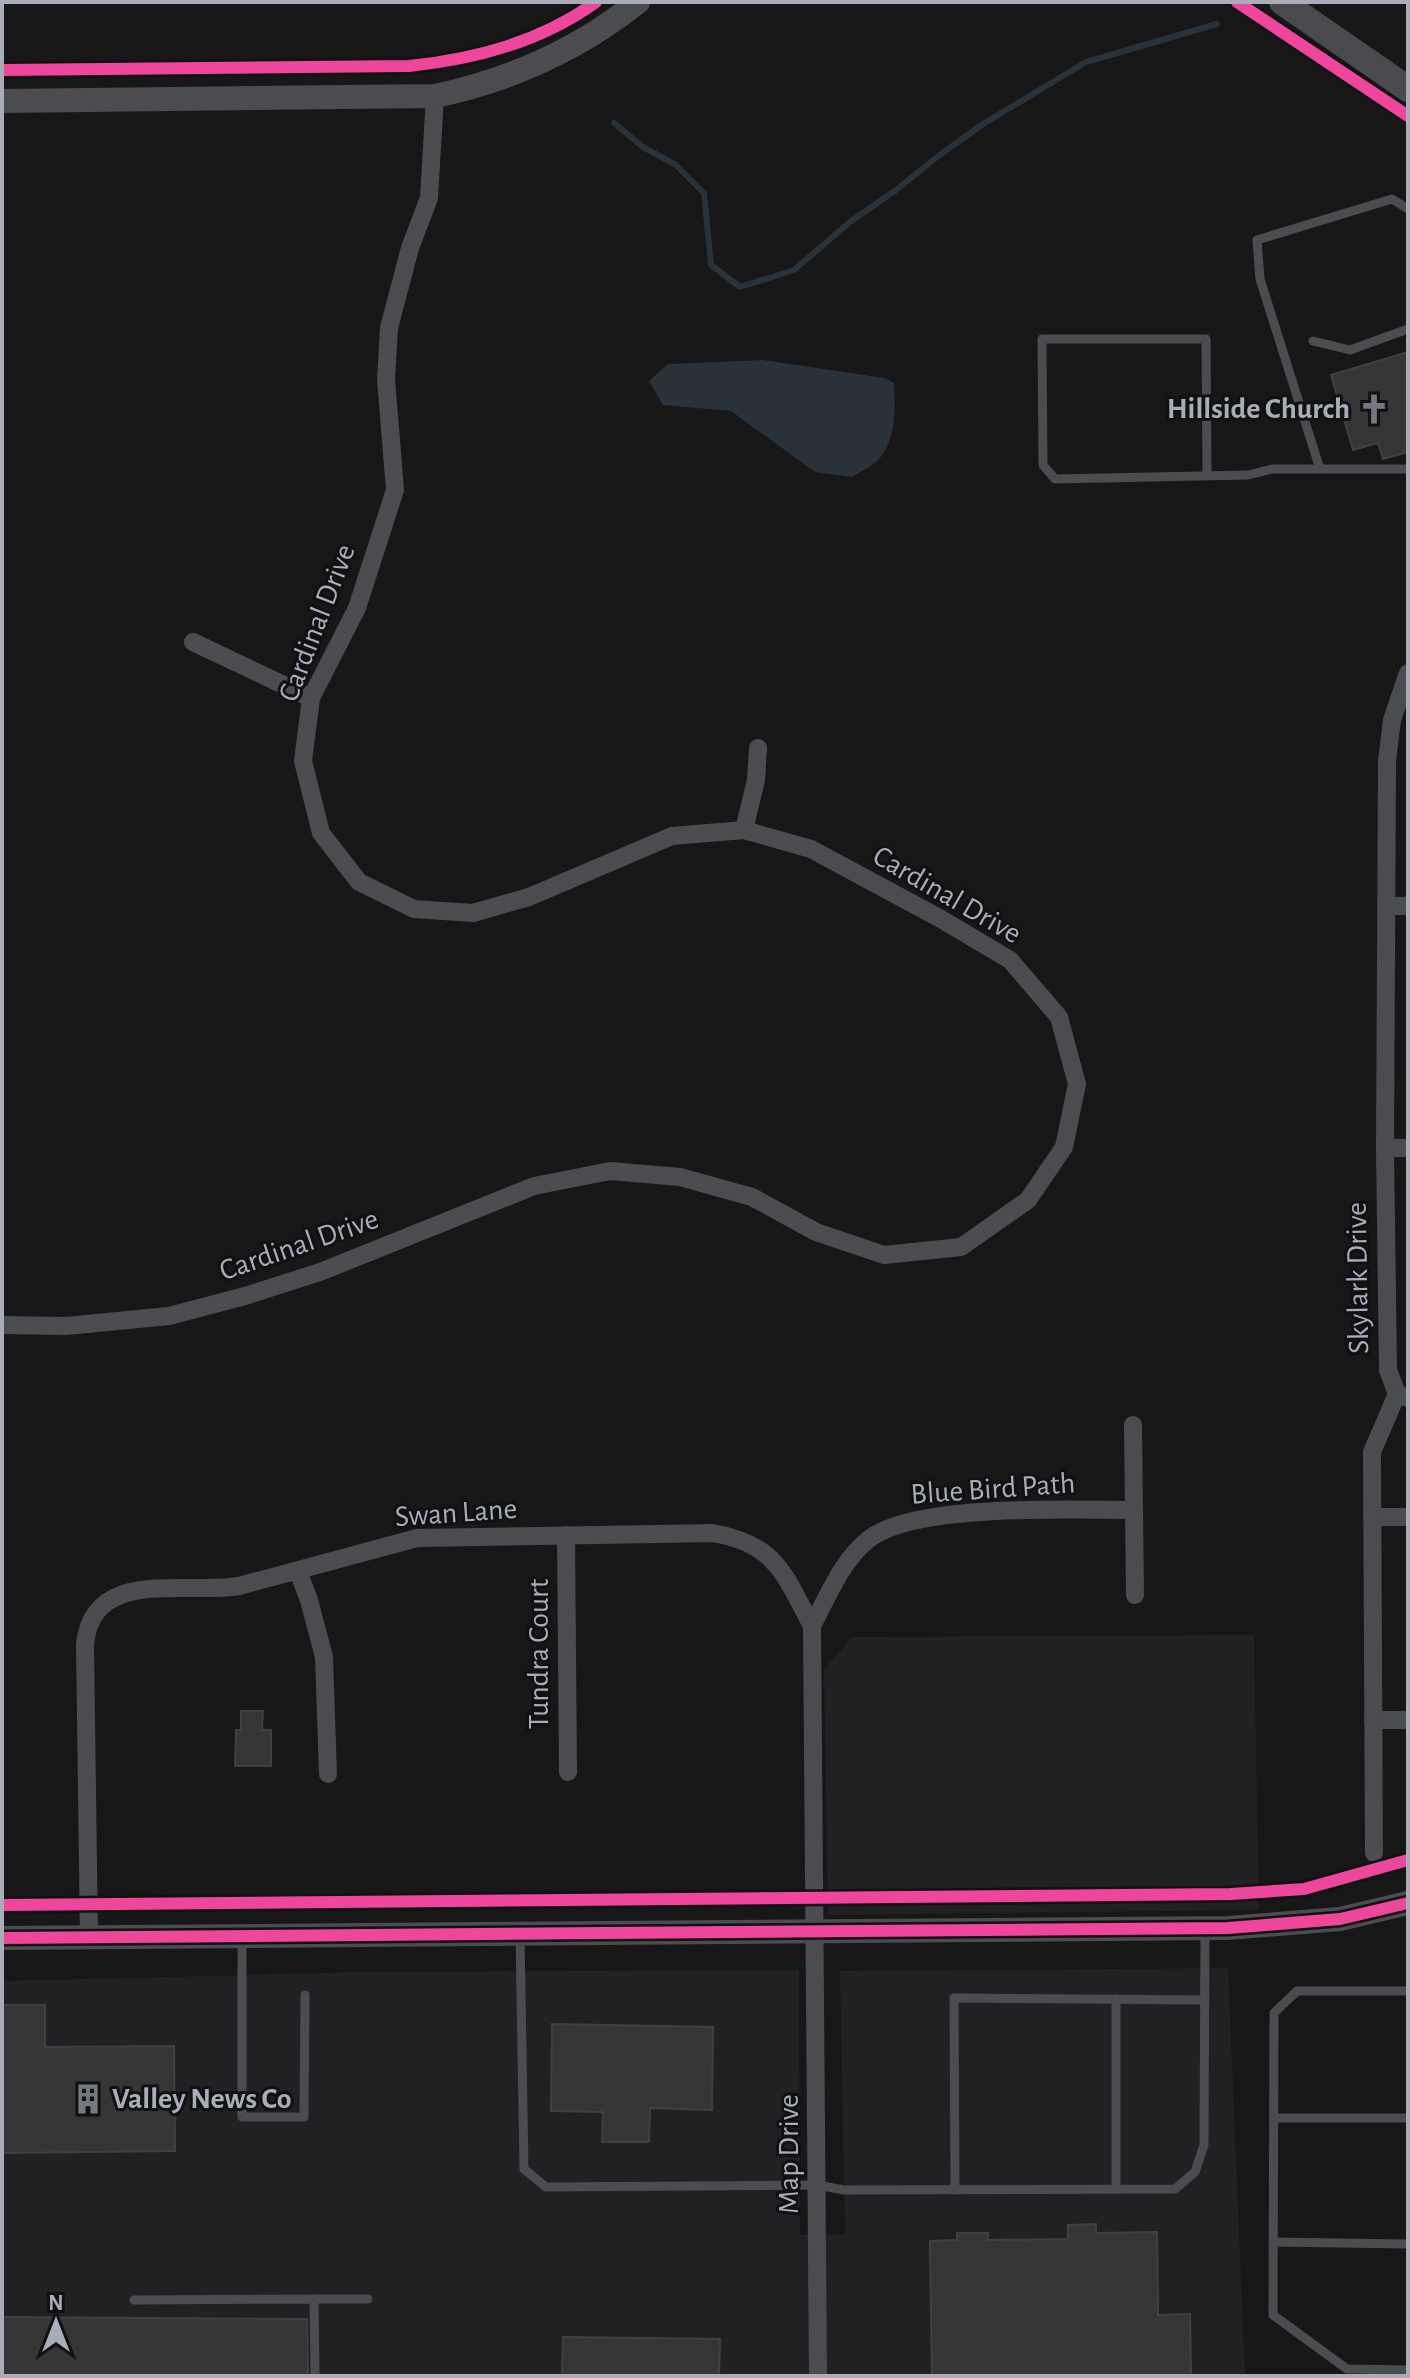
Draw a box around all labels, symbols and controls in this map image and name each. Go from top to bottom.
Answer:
church icon: Hillside Church [1357,392,1391,426]
place label: Hillside Church [1167,394,1350,424]
street label: Cardinal Drive [273,540,361,706]
street label: Cardinal Drive [868,841,1026,949]
street label: Skylark Drive [1342,1202,1374,1354]
street label: Cardinal Drive [216,1204,382,1286]
street label: Blue Bird Path [910,1468,1076,1510]
street label: Swan Lane [394,1494,518,1532]
street label: Tundra Court [524,1578,554,1729]
building icon: Valley News Co [71,2082,105,2116]
place label: Valley News Co [112,2084,291,2114]
street label: Map Drive [774,2094,804,2214]
north arrow [16,2282,96,2362]
text: N [48,2292,64,2314]

